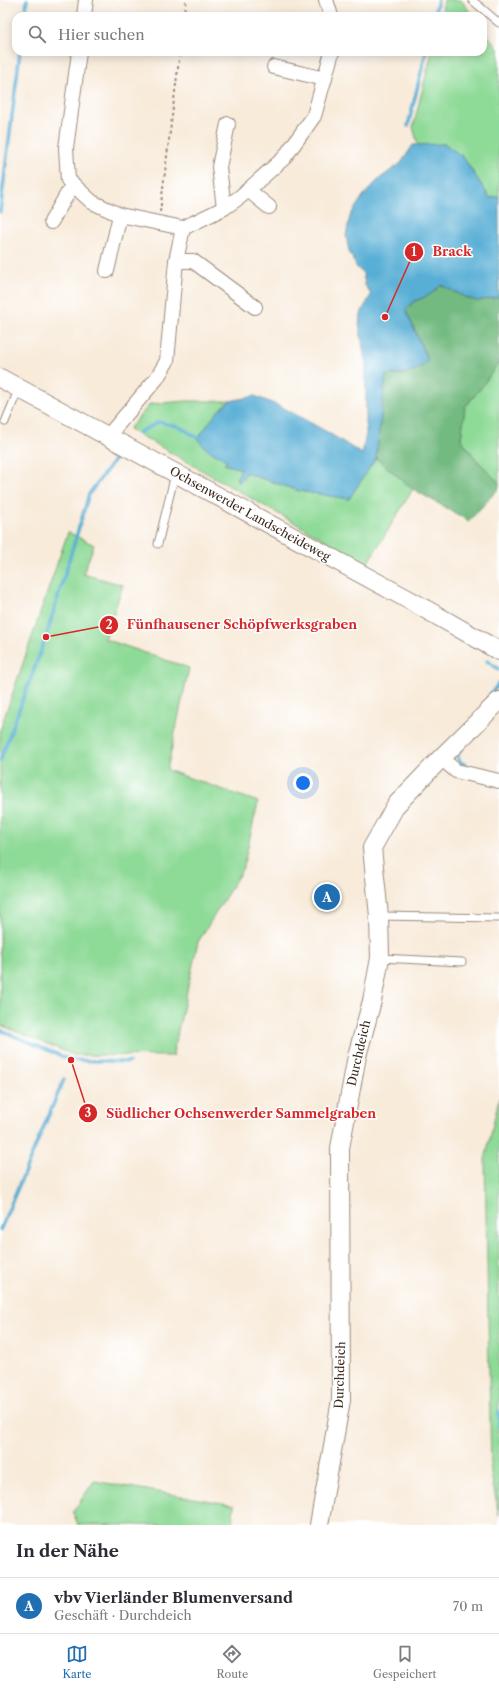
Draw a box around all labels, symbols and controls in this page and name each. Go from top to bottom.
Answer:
search box [12,12,487,56]
icon: search [26,23,48,45]
text: Hier suchen [58,25,145,44]
callout: Brack [404,239,479,264]
text: Brack [432,243,472,259]
text: 1 [411,244,417,259]
street label: Ochsenwerder Landscheideweg [167,463,334,564]
callout: Fünfhausener Schöpfwerksgraben [99,612,365,637]
text: Fünfhausener Schöpfwerksgraben [127,616,357,632]
text: 2 [105,617,113,632]
your location [293,773,313,793]
pin: A [314,882,340,912]
street label: Durchdeich [344,1018,374,1087]
callout: Südlicher Ochsenwerder Sammelgraben [78,1101,385,1126]
text: 3 [85,1105,92,1120]
text: Südlicher Ochsenwerder Sammelgraben [106,1105,376,1121]
street label: Durchdeich [331,1341,348,1409]
text: In der Nähe [16,1541,119,1561]
text: vbv Vierländer Blumenversand [54,1588,293,1607]
text: A [24,1598,34,1614]
text: 70 m [453,1598,483,1614]
text: Geschäft · Durchdeich [54,1607,192,1623]
tab: Karte [62,1643,92,1681]
tab: Route [217,1643,248,1681]
tab: Gespeichert [373,1643,436,1681]

